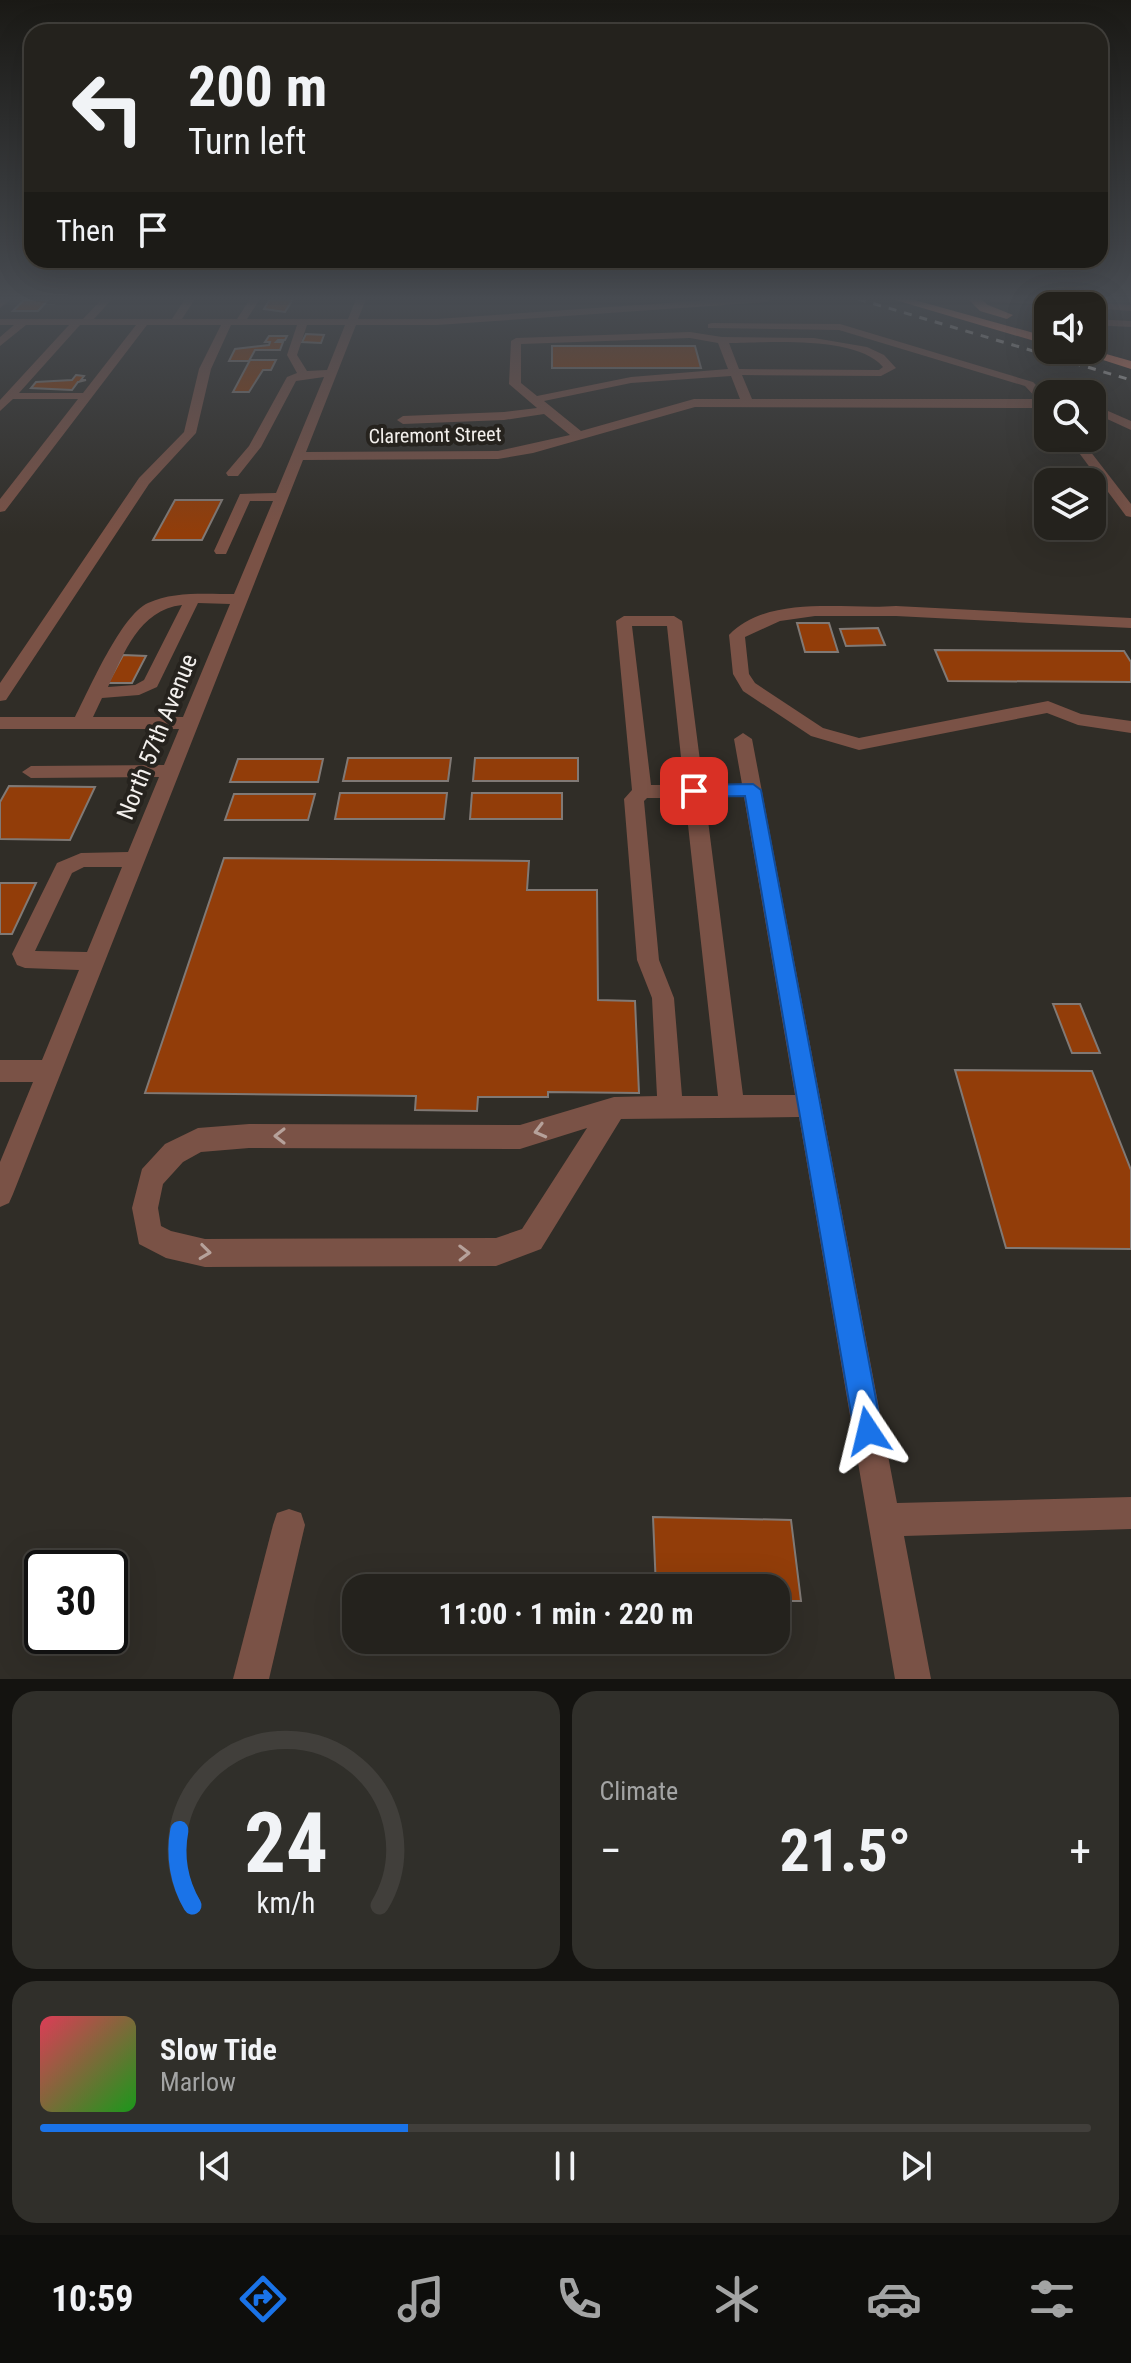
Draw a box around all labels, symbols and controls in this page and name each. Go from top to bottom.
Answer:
text: 200 m [188,54,327,120]
icon: left [56,56,160,160]
text: Turn left [188,121,306,163]
icon: arrive [131,208,175,252]
text: Then [56,213,115,248]
map controls [1034,292,1106,540]
button: sound [1034,292,1106,364]
button: search [1034,380,1106,452]
street label: Claremont Street [368,422,502,448]
button: layers [1034,468,1106,540]
street label: North 57th Avenue [111,650,203,824]
pin [660,757,728,825]
icon: arrive [672,769,716,813]
one-way arrow [533,1122,547,1139]
one-way arrow [273,1127,286,1145]
one-way arrow [198,1243,211,1260]
one-way arrow [458,1244,471,1262]
position arrow [826,1389,910,1473]
speed limit sign: 30 [24,1550,128,1654]
text: 11:00 · 1 min · 220 m [439,1596,693,1631]
text: Climate [600,1776,678,1806]
text: 24 [244,1795,328,1892]
text: 21.5° [779,1815,911,1886]
text: − [600,1825,622,1877]
text: + [1069,1825,1091,1877]
text: km/h [256,1886,315,1920]
text: Slow Tide [160,2032,277,2067]
text: Marlow [160,2067,236,2097]
icon: previous [193,2144,237,2188]
icon: pause [543,2144,587,2188]
icon: next [894,2144,938,2188]
icon: directions [235,2271,291,2327]
icon: music [393,2271,449,2327]
icon: phone [551,2271,607,2327]
icon: climate [709,2271,765,2327]
icon: car [866,2271,922,2327]
icon: filters [1024,2271,1080,2327]
text: 10:59 [51,2278,134,2320]

